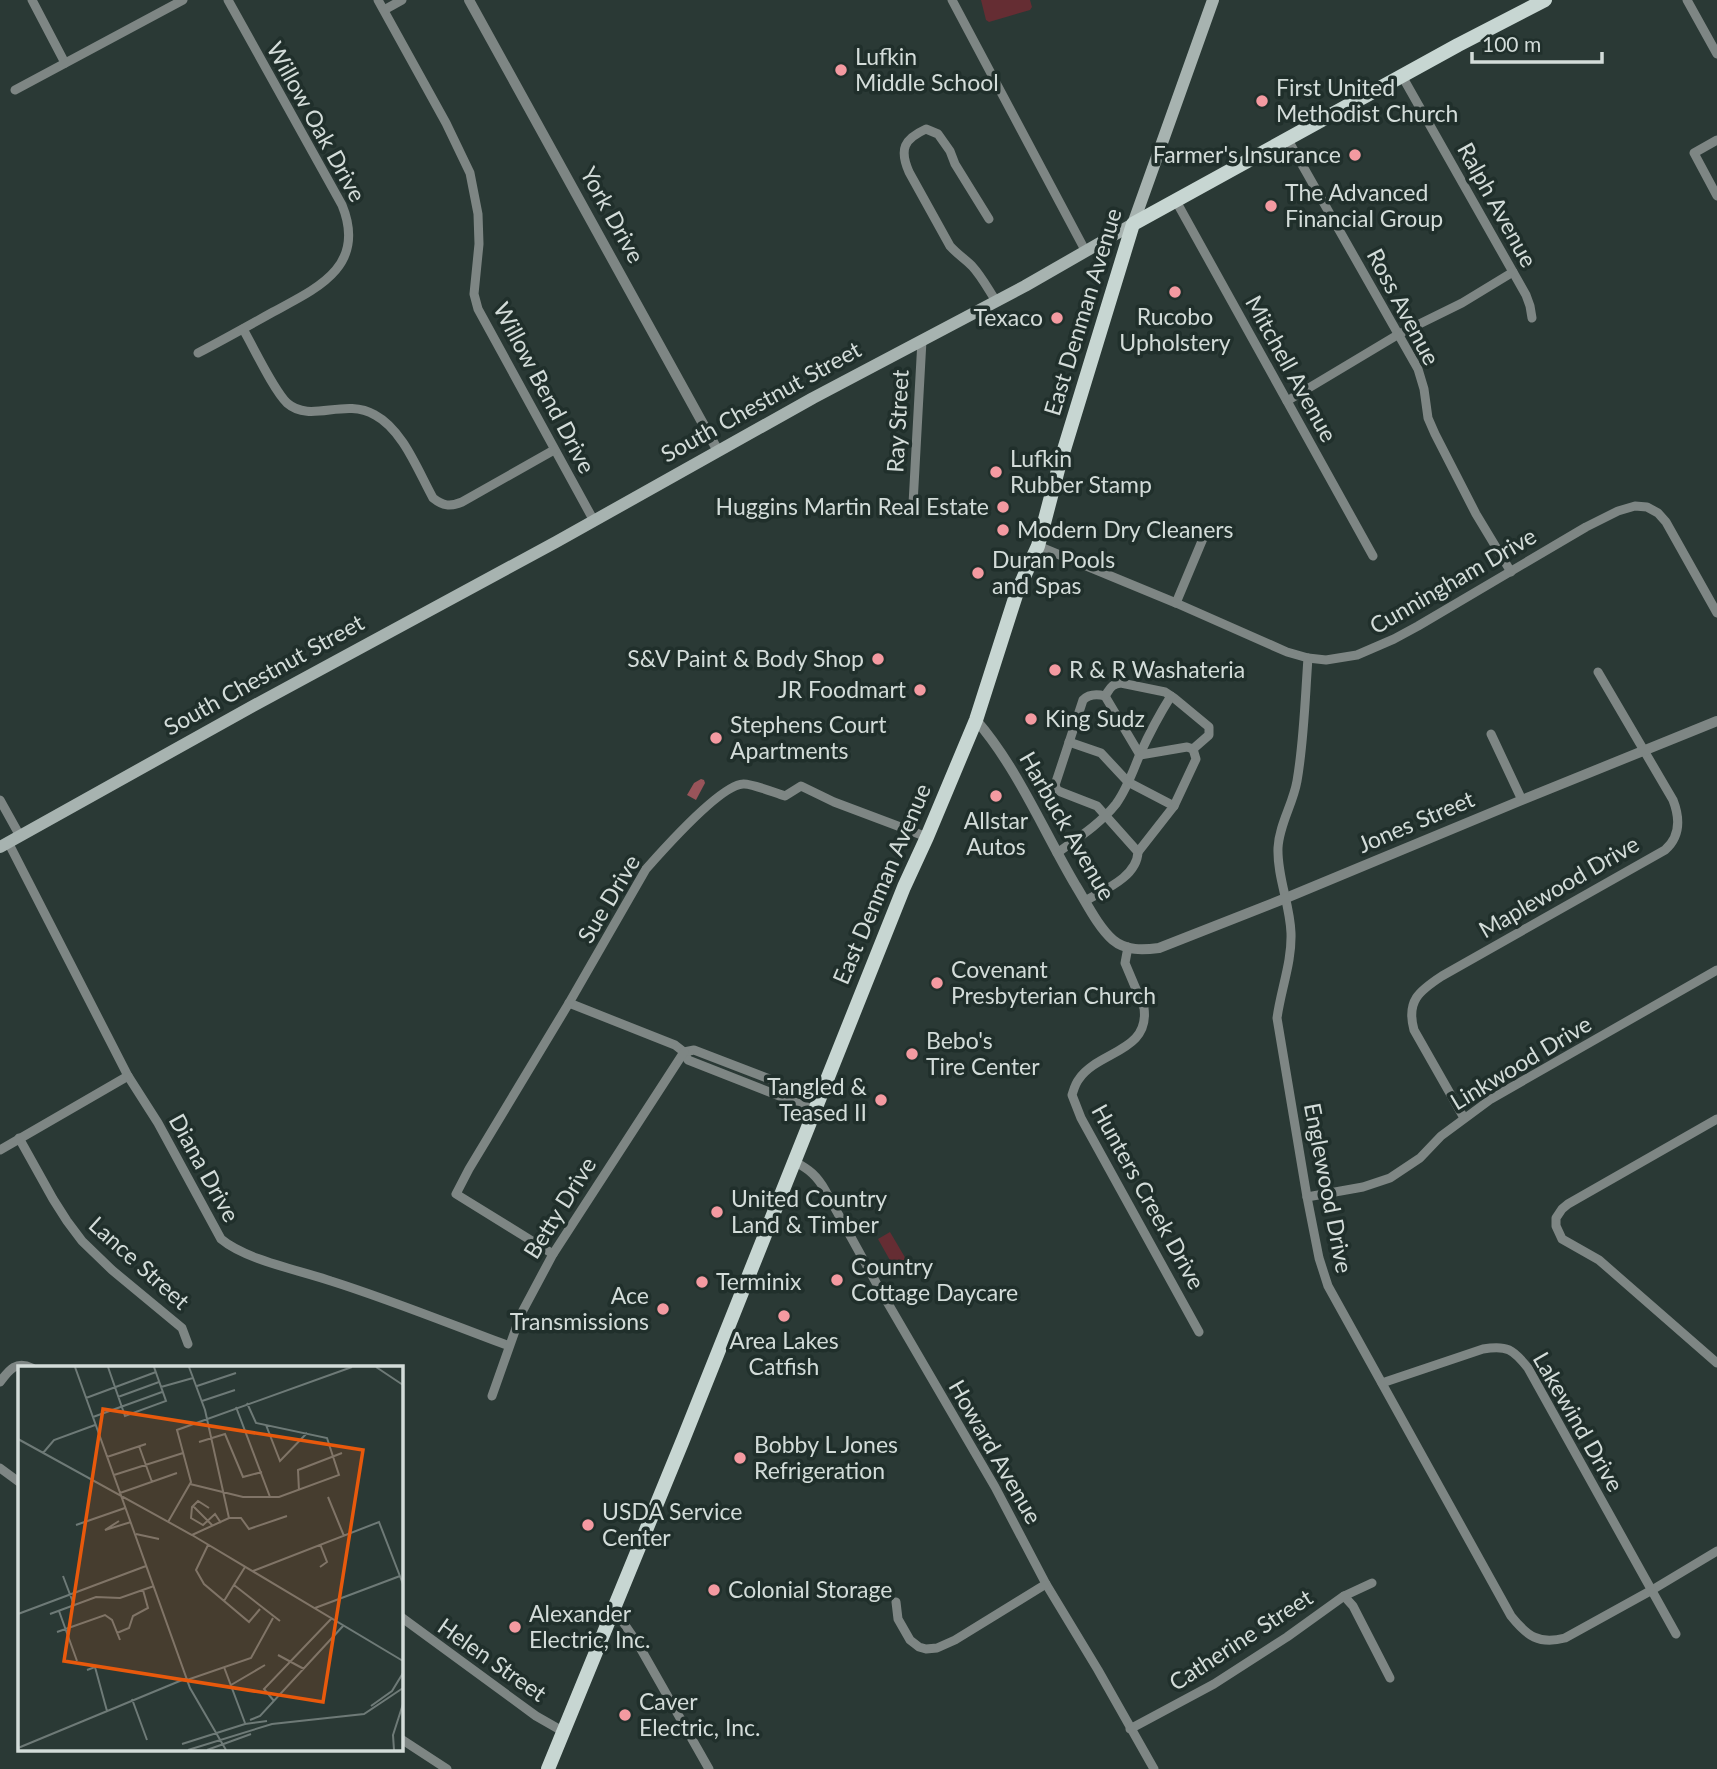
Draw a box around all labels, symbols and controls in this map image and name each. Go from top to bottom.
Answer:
scale bar [1472,21,1602,65]
text: 100 m [1482,31,1541,56]
street label: Willow Oak Drive [261,37,372,206]
place label: Lufkin Middle School [855,42,999,96]
marker: Lufkin Middle School [833,62,849,78]
place label: First United Methodist Church [1276,73,1458,127]
marker: First United Methodist Church [1254,93,1270,109]
street label: Ralph Avenue [1452,137,1544,272]
place label: Farmer's Insurance [1153,140,1341,168]
marker: Farmer's Insurance [1347,147,1363,163]
street label: York Drive [575,162,651,268]
place label: The Advanced Financial Group [1285,178,1443,232]
marker: The Advanced Financial Group [1263,198,1279,214]
street label: East Denman Avenue [1037,205,1127,419]
street label: Ross Avenue [1362,243,1446,370]
marker: Rucobo Upholstery [1167,284,1183,300]
street label: Mitchell Avenue [1240,290,1344,447]
street label: Willow Bend Drive [488,297,602,478]
place label: Rucobo Upholstery [1119,302,1231,356]
place label: Texaco [974,303,1043,331]
marker: Texaco [1049,310,1065,326]
street label: South Chestnut Street [656,334,866,468]
street label: Ray Street [880,368,914,473]
place label: Lufkin Rubber Stamp [1010,444,1152,498]
marker: Lufkin Rubber Stamp [988,464,1004,480]
place label: Huggins Martin Real Estate [716,492,989,520]
marker: Huggins Martin Real Estate [995,499,1011,515]
place label: Modern Dry Cleaners [1017,515,1234,543]
street label: Cunningham Drive [1364,521,1541,639]
marker: Modern Dry Cleaners [995,522,1011,538]
place label: Duran Pools and Spas [992,545,1115,599]
marker: Duran Pools and Spas [970,565,986,581]
street label: South Chestnut Street [159,607,369,741]
place label: S&V Paint & Body Shop [627,644,864,672]
marker: S&V Paint & Body Shop [870,651,886,667]
place label: R & R Washateria [1069,655,1245,683]
marker: R & R Washateria [1047,662,1063,678]
place label: JR Foodmart [778,675,907,703]
marker: JR Foodmart [912,682,928,698]
place label: King Sudz [1045,704,1145,732]
place label: Stephens Court Apartments [730,710,887,764]
marker: King Sudz [1023,711,1039,727]
marker: Stephens Court Apartments [708,730,724,746]
street label: Harbuck Avenue [1014,746,1122,905]
street label: East Denman Avenue [826,779,936,988]
street label: Jones Street [1353,784,1479,858]
marker: Allstar Autos [988,788,1004,804]
place label: Allstar Autos [964,806,1029,860]
street label: Maplewood Drive [1473,829,1644,943]
street label: Sue Drive [571,849,645,948]
place label: Covenant Presbyterian Church [951,955,1156,1009]
marker: Covenant Presbyterian Church [929,975,945,991]
street label: Linkwood Drive [1445,1009,1596,1115]
place label: Bebo's Tire Center [926,1026,1040,1080]
marker: Bebo's Tire Center [904,1046,920,1062]
place label: Tangled & Teased II [767,1072,868,1126]
marker: Tangled & Teased II [873,1092,889,1108]
street label: Hunters Creek Drive [1086,1099,1211,1294]
street label: Englewood Drive [1299,1100,1359,1275]
street label: Diana Drive [164,1109,246,1226]
street label: Betty Drive [517,1152,601,1263]
place label: United Country Land & Timber [731,1184,887,1238]
marker: United Country Land & Timber [709,1204,725,1220]
street label: Lance Street [84,1210,196,1315]
place label: Country Cottage Daycare [851,1252,1018,1306]
place label: Terminix [716,1267,802,1295]
marker: Country Cottage Daycare [829,1272,845,1288]
marker: Terminix [694,1274,710,1290]
place label: Ace Transmissions [510,1281,649,1335]
marker: Ace Transmissions [655,1301,671,1317]
marker: Area Lakes Catfish [776,1308,792,1324]
place label: Area Lakes Catfish [729,1326,839,1380]
street label: Lakewind Drive [1528,1347,1630,1496]
inset map [18,1366,402,1752]
street label: Howard Avenue [943,1375,1048,1528]
place label: Bobby L Jones Refrigeration [754,1430,898,1484]
marker: Bobby L Jones Refrigeration [732,1450,748,1466]
place label: USDA Service Center [602,1497,742,1551]
marker: USDA Service Center [580,1517,596,1533]
place label: Colonial Storage [728,1575,892,1603]
marker: Colonial Storage [706,1582,722,1598]
street label: Catherine Street [1164,1582,1318,1696]
place label: Alexander Electric, Inc. [529,1599,650,1653]
street label: Helen Street [433,1612,553,1707]
marker: Alexander Electric, Inc. [507,1619,523,1635]
place label: Caver Electric, Inc. [639,1687,760,1741]
marker: Caver Electric, Inc. [617,1707,633,1723]

